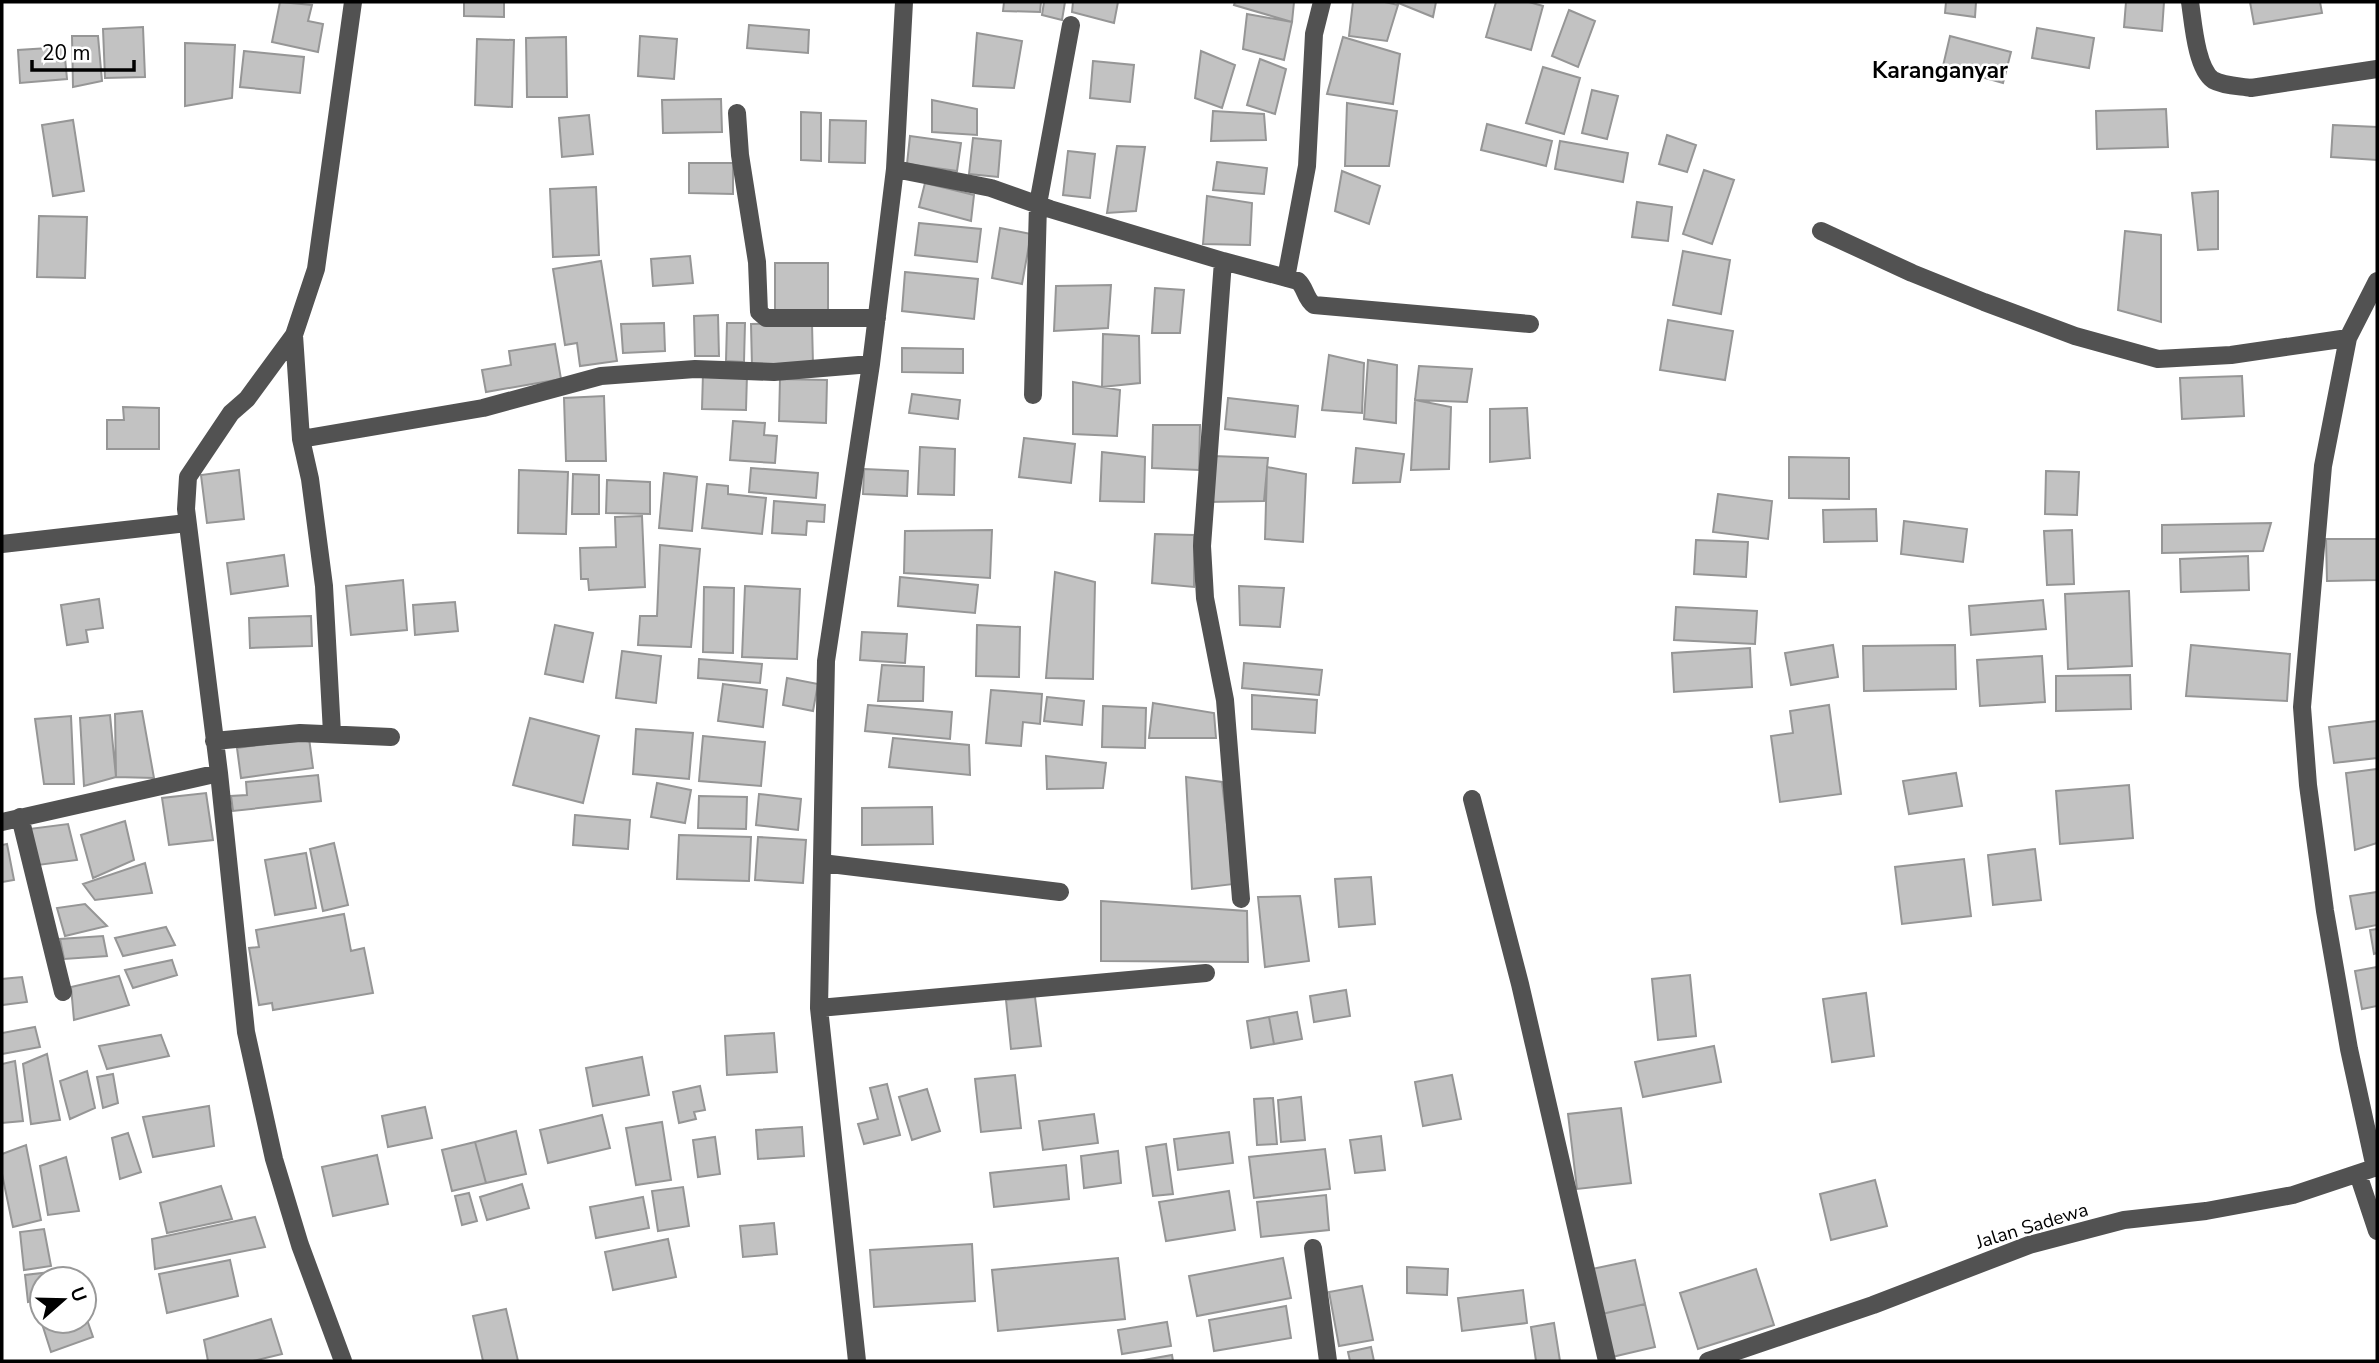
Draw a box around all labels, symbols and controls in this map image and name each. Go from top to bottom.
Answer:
scale bar [32,28,133,72]
text: 20 m [42,39,91,67]
district label: Karanganyar [1872,55,2008,86]
street label: Jalan Sadewa [1972,1197,2091,1256]
north arrow [28,1265,98,1335]
text: U [63,1283,93,1306]

